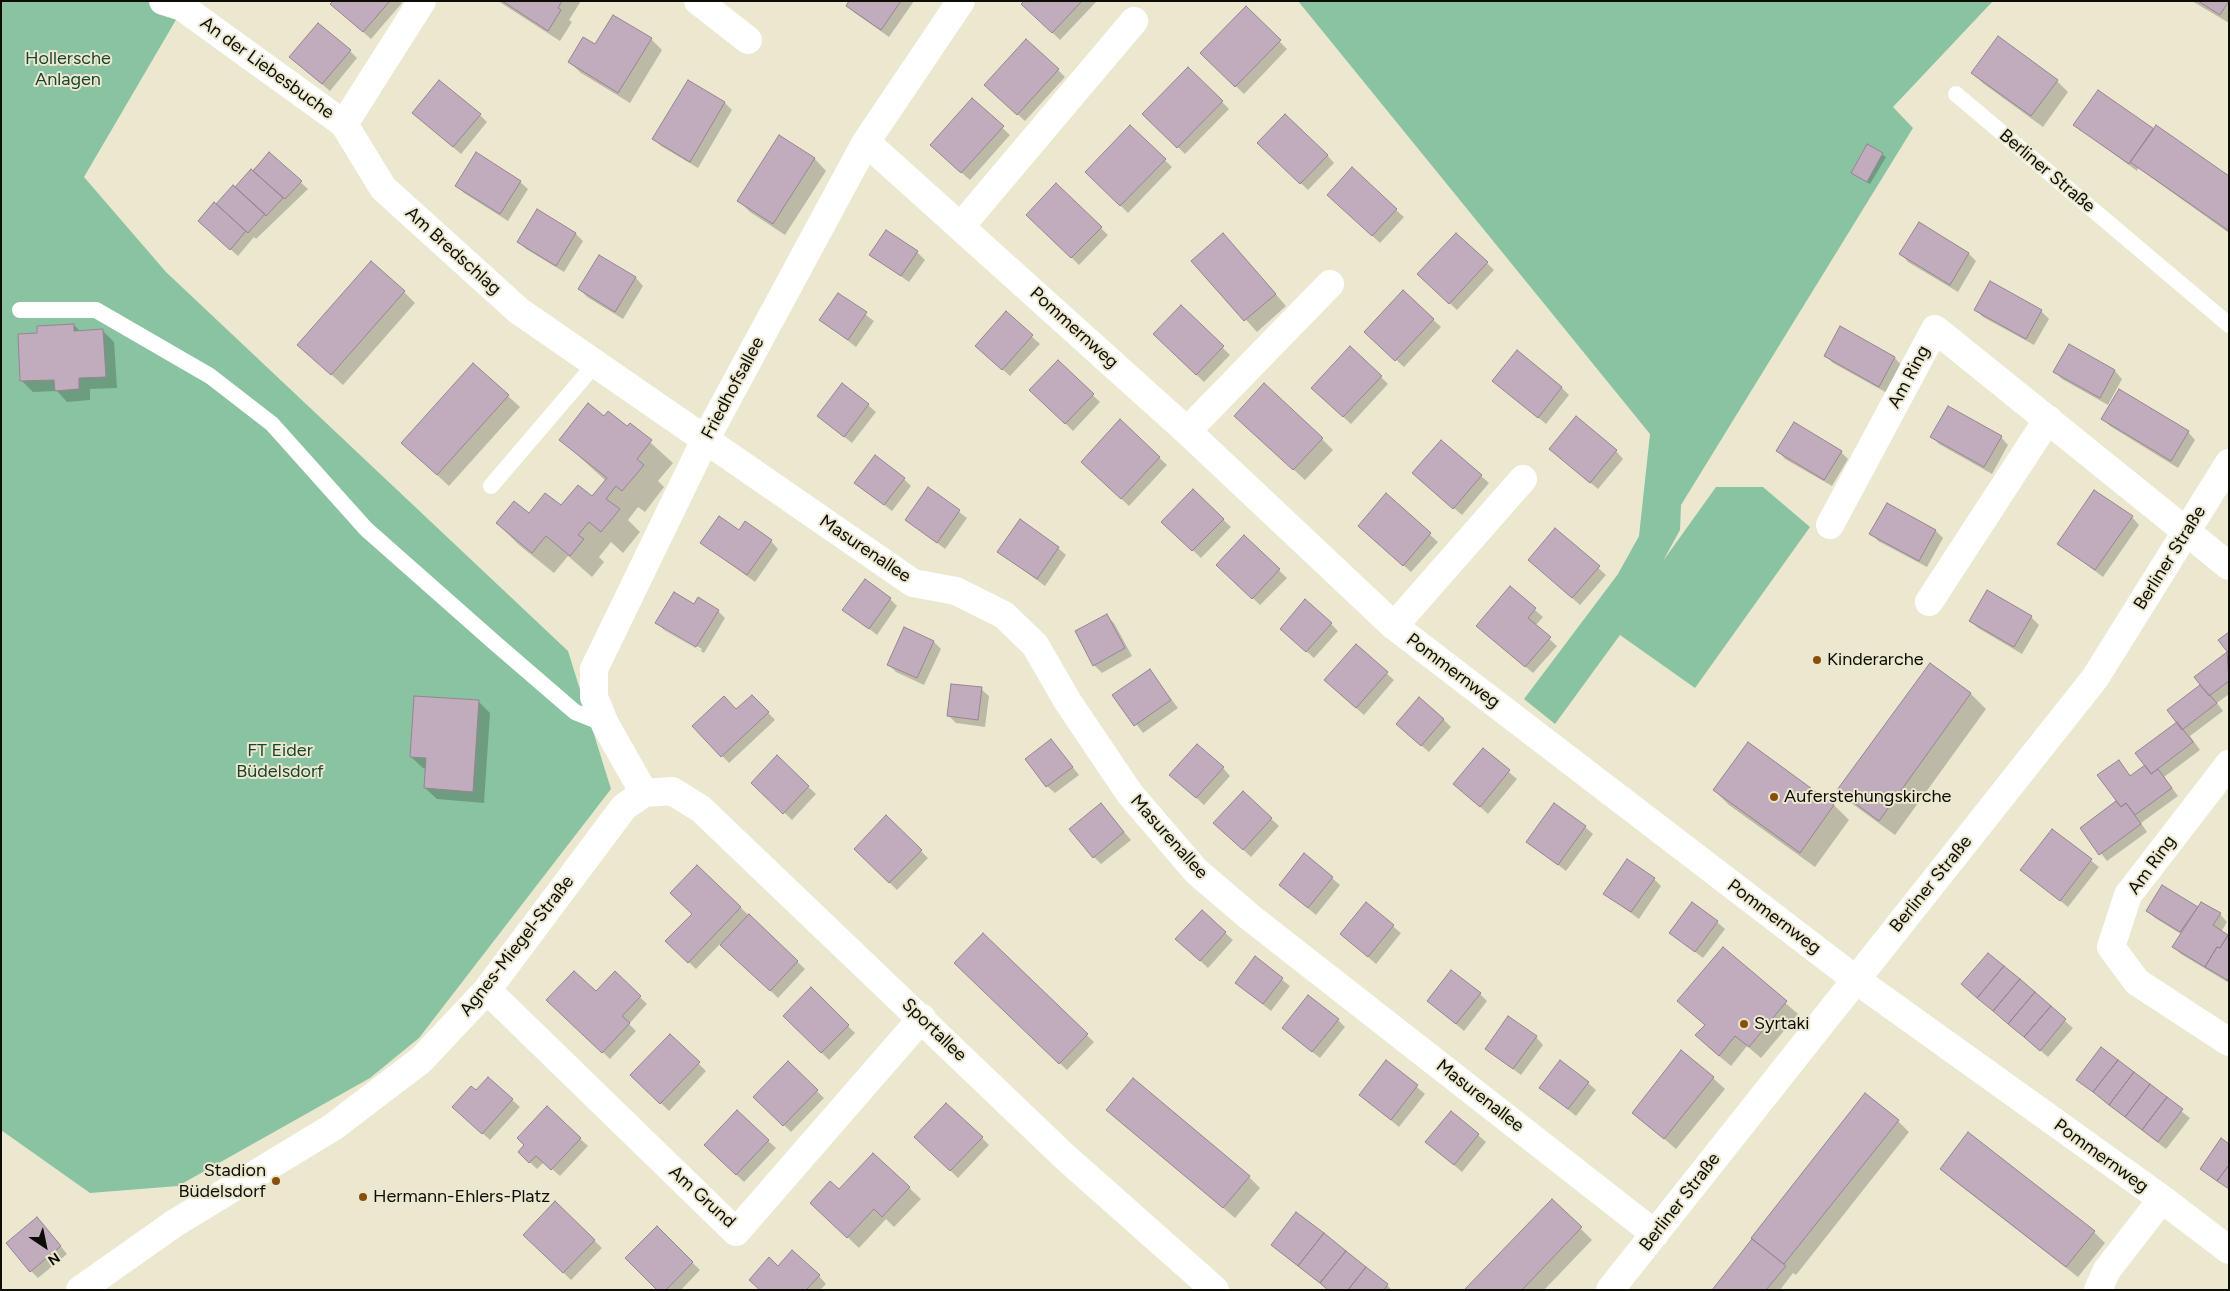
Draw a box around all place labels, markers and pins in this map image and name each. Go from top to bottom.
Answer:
place label: Kinderarche [1827,649,1924,671]
marker: Kinderarche [1811,654,1823,666]
place label: Auferstehungskirche [1784,786,1951,808]
marker: Auferstehungskirche [1768,791,1780,803]
place label: Syrtaki [1754,1013,1809,1035]
marker: Syrtaki [1738,1018,1750,1030]
place label: Stadion Büdelsdorf [179,1160,266,1202]
marker: Stadion Büdelsdorf [270,1175,282,1187]
place label: Hermann-Ehlers-Platz [373,1186,550,1208]
marker: Hermann-Ehlers-Platz [357,1191,369,1203]

